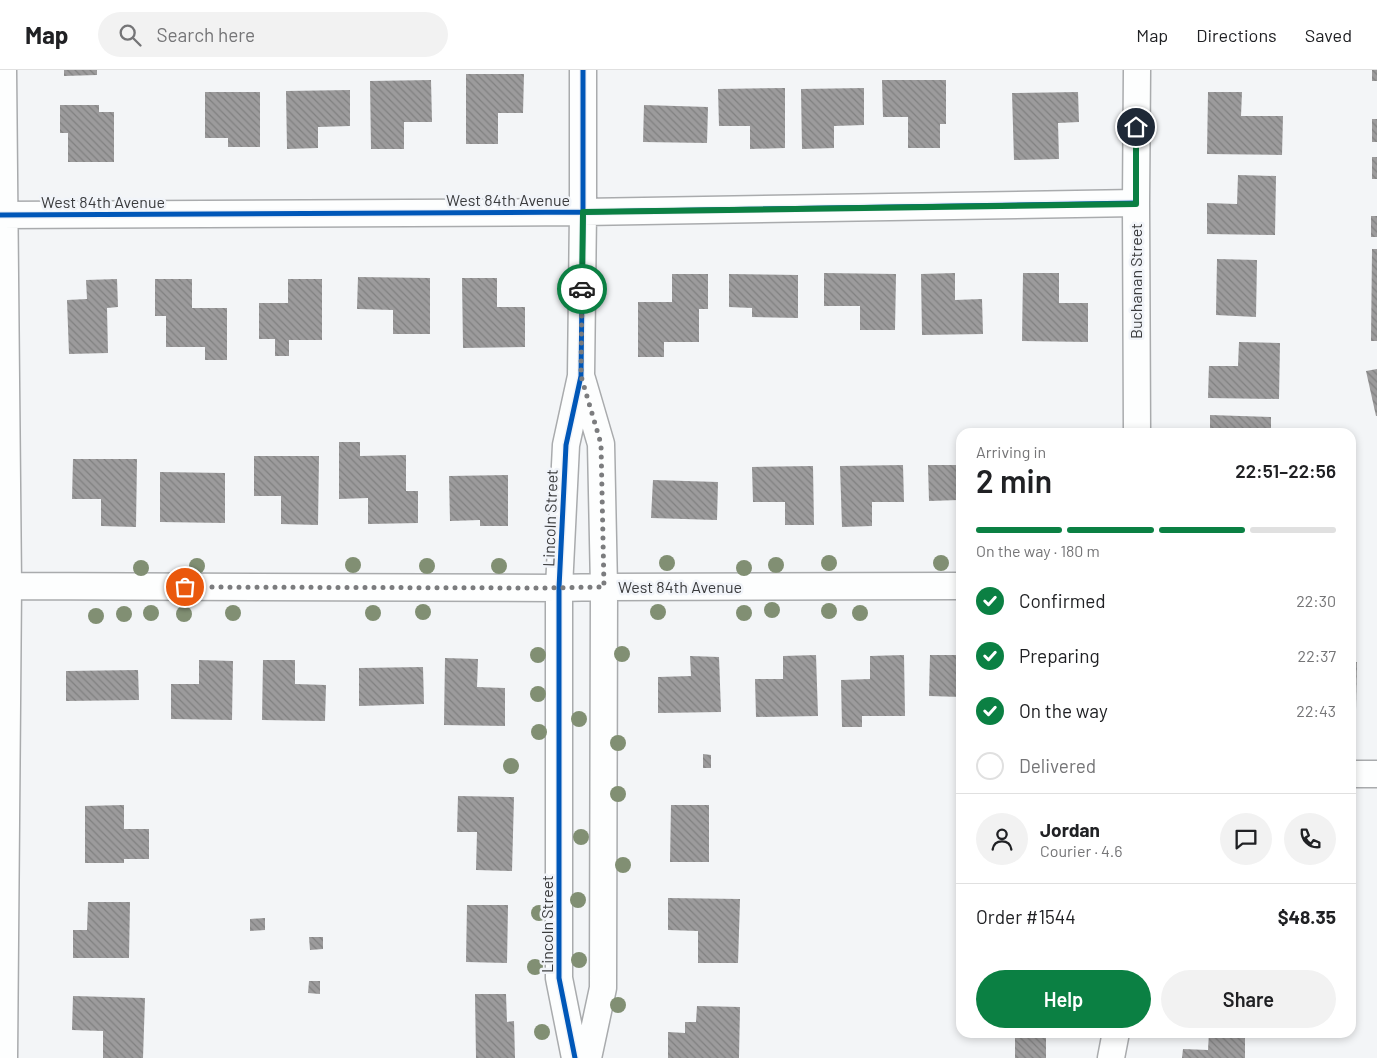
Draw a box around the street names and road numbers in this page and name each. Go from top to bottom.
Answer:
street label: West 84th Avenue [446,190,570,209]
street label: West 84th Avenue [41,192,165,211]
street label: Buchanan Street [1126,223,1145,339]
street label: Lincoln Street [538,469,561,567]
street label: West 84th Avenue [618,577,742,596]
street label: Lincoln Street [537,875,556,973]

